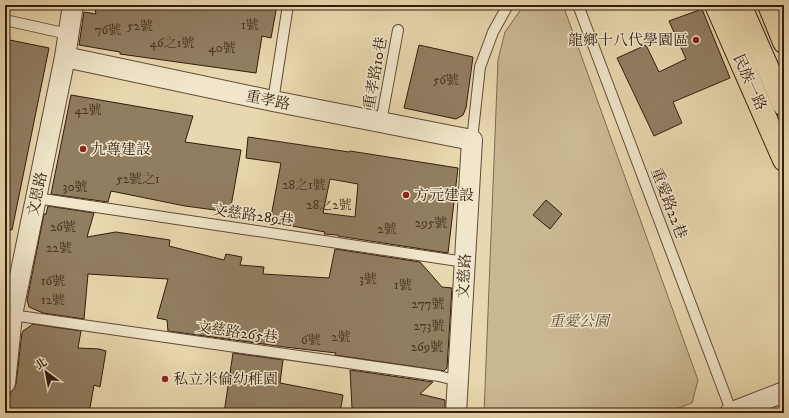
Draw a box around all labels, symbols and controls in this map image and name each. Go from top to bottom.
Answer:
house number: 1號 [241,17,259,33]
house number: 52號 [127,18,153,34]
house number: 76號 [95,22,121,38]
place label: 龍鄉十八代學園區 [568,31,688,50]
house number: 46之1號 [149,35,195,51]
street label: 重孝路10巷 [360,35,391,111]
marker: 龍鄉十八代學園區 [691,35,701,45]
house number: 40號 [208,40,236,56]
street label: 民族一路 [729,51,770,113]
house number: 56號 [433,72,459,88]
street label: 重孝路 [244,87,292,114]
house number: 42號 [75,102,101,118]
place label: 九尊建設 [91,140,151,159]
marker: 九尊建設 [78,144,88,154]
street label: 重愛路22巷 [646,165,691,241]
street label: 文恩路 [24,170,51,218]
house number: 52號之1 [116,171,160,187]
house number: 28之1號 [282,177,326,193]
house number: 30號 [63,179,87,195]
place label: 方元建設 [414,186,474,205]
marker: 方元建設 [401,190,411,200]
house number: 28之2號 [306,197,352,213]
street label: 文慈路289巷 [211,200,295,231]
house number: 295號 [415,215,447,231]
house number: 26號 [50,219,76,235]
house number: 2號 [377,221,397,237]
house number: 22號 [46,240,72,256]
street label: 文慈路 [454,253,475,299]
house number: 3號 [359,271,377,287]
house number: 16號 [41,273,65,289]
house number: 1號 [394,277,412,293]
house number: 12號 [41,292,65,308]
house number: 277號 [412,296,444,312]
park label: 重愛公園 [549,312,611,331]
street label: 文慈路265巷 [195,317,279,348]
house number: 273號 [414,318,444,334]
house number: 2號 [331,329,351,345]
house number: 6號 [301,332,321,348]
house number: 269號 [411,339,443,355]
north arrow [26,352,66,392]
text: 北 [33,356,50,373]
place label: 私立米倫幼稚園 [173,370,278,389]
marker: 私立米倫幼稚園 [160,374,170,384]

